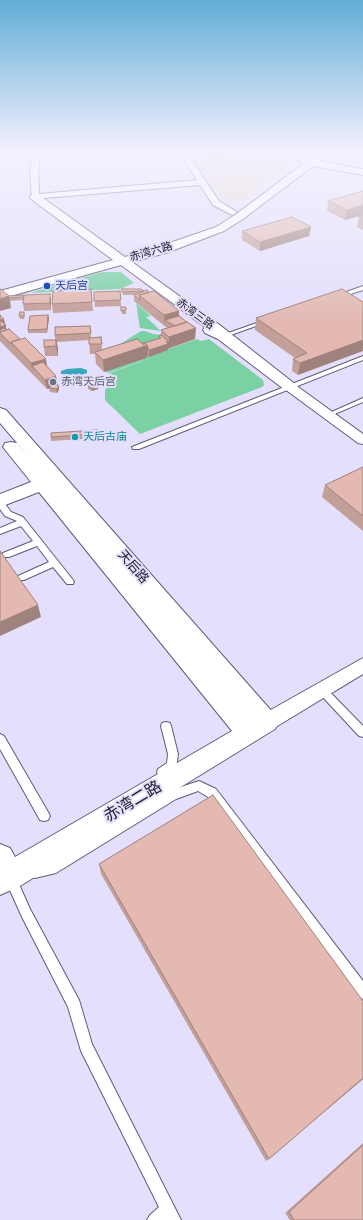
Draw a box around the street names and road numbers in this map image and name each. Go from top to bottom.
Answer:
street label: 赤湾六路 [128,240,174,264]
street label: 赤湾三路 [173,296,217,332]
street label: 天后路 [114,547,152,587]
street label: 赤湾二路 [101,777,165,827]

